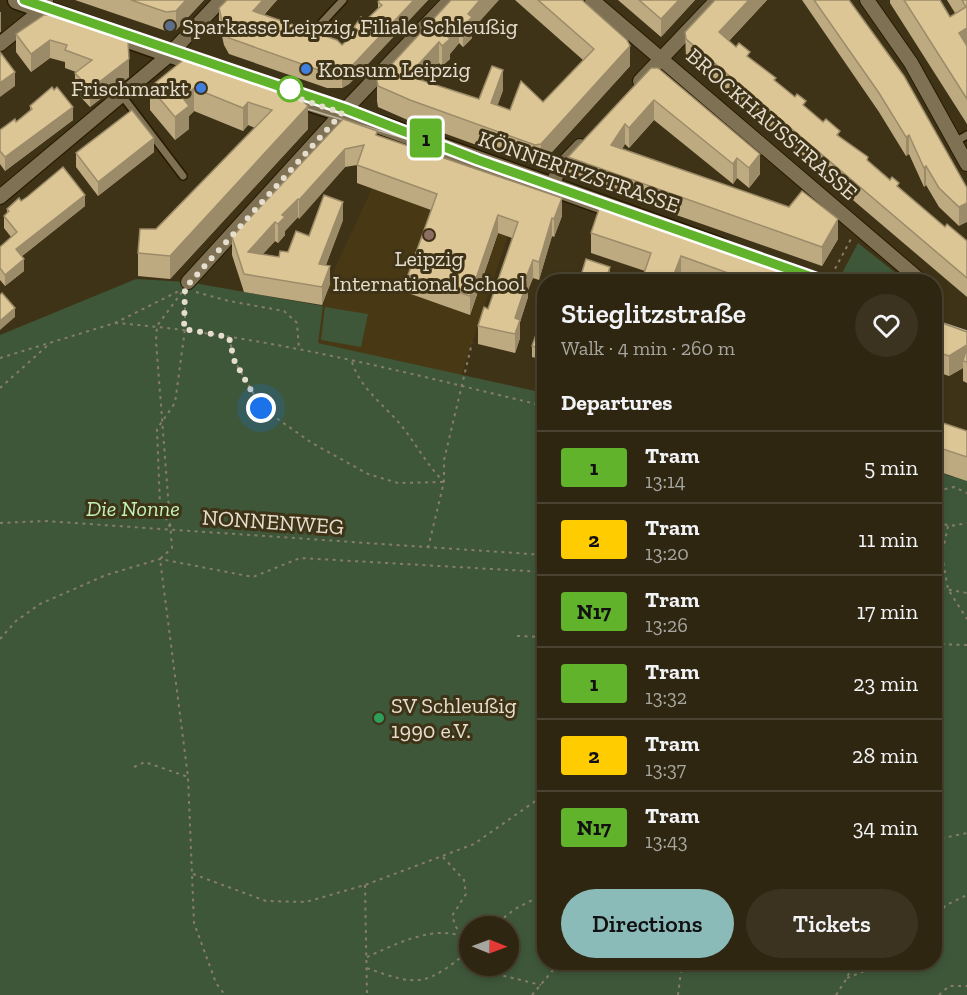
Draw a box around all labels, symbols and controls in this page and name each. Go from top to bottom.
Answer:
place label: Sparkasse Leipzig, Filiale Schleußig [182,13,518,40]
marker: Sparkasse Leipzig, Filiale Schleußig [163,19,177,33]
street label: BROCKHAUSSTRASSE [681,42,863,206]
place label: Konsum Leipzig [318,56,471,83]
marker: Konsum Leipzig [299,62,313,76]
place label: Frischmarkt [71,75,190,102]
unlabelled marker [277,76,303,102]
marker: Frischmarkt [194,81,208,95]
line badge: 1 [406,118,446,158]
street label: KÖNNERITZSTRASSE [475,125,683,219]
text: 1 [422,126,430,151]
marker: Leipzig International School [422,228,436,242]
place label: Leipzig International School [333,245,526,297]
button: heart [855,294,918,357]
text: Stieglitzstraße [561,297,746,330]
text: Walk · 4 min · 260 m [561,336,735,360]
text: Departures [561,389,672,416]
your location [246,393,276,423]
text: Tram [645,442,699,469]
text: 5 min [864,454,918,481]
text: 1 [590,455,598,480]
text: 13:14 [645,469,685,493]
park label: Die Nonne [86,495,180,522]
street label: NONNENWEG [201,504,345,540]
text: Tram [645,514,699,541]
text: 11 min [858,526,918,553]
text: 2 [588,527,600,552]
text: 13:20 [645,541,689,565]
text: Tram [645,586,699,613]
text: 17 min [857,598,918,625]
text: N17 [577,599,611,624]
text: 13:26 [645,613,688,637]
text: Tram [645,658,699,685]
text: 23 min [853,670,918,697]
text: 1 [590,671,598,696]
text: 13:32 [645,685,687,709]
place label: SV Schleußig 1990 e.V. [391,692,517,744]
marker: SV Schleußig 1990 e.V. [372,711,386,725]
text: Tram [645,730,699,757]
text: 28 min [852,742,918,769]
text: 2 [588,743,600,768]
text: 13:37 [645,757,686,781]
text: Tram [645,802,699,829]
text: 34 min [853,814,918,841]
text: N17 [577,815,611,840]
text: 13:43 [645,829,688,853]
button: Directions [561,889,734,958]
button: Tickets [746,889,918,958]
north arrow [459,916,519,976]
map controls [459,916,519,976]

